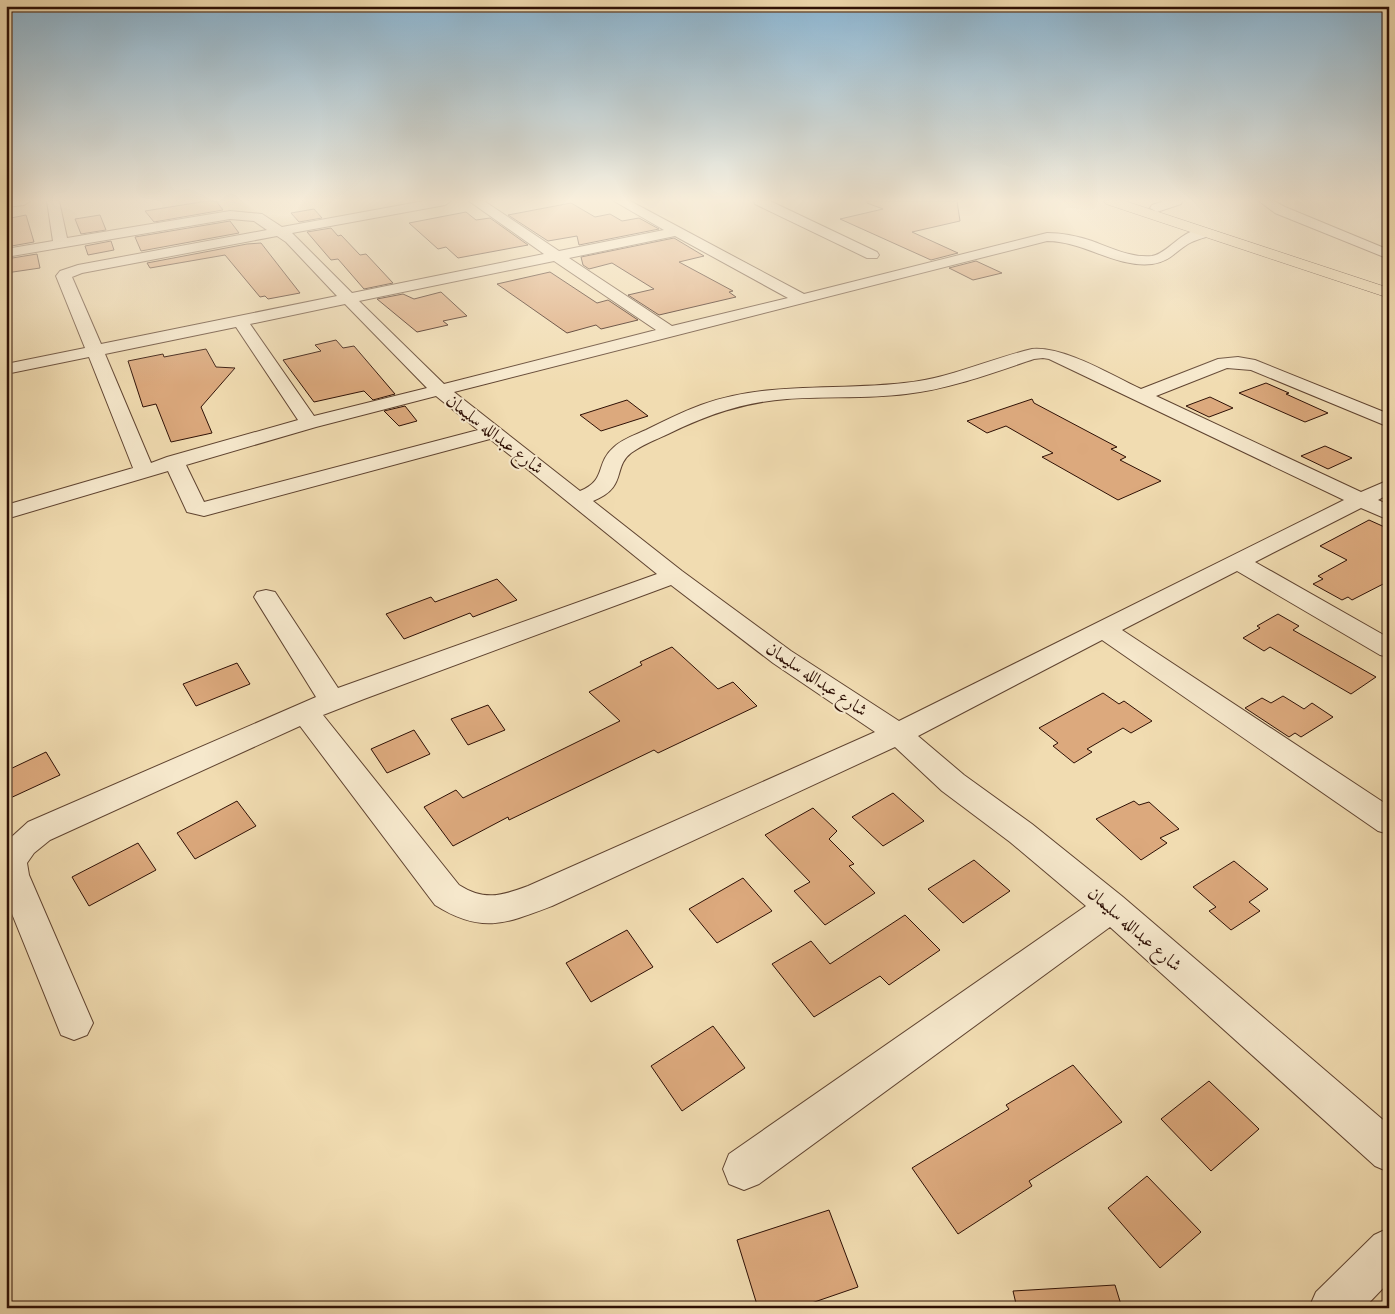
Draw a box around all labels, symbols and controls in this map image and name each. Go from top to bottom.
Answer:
street label: شارع عبدالله سليمان [439,388,549,482]
street label: شارع عبدالله سليمان [760,636,873,724]
street label: شارع عبدالله سليمان [1081,881,1187,979]

